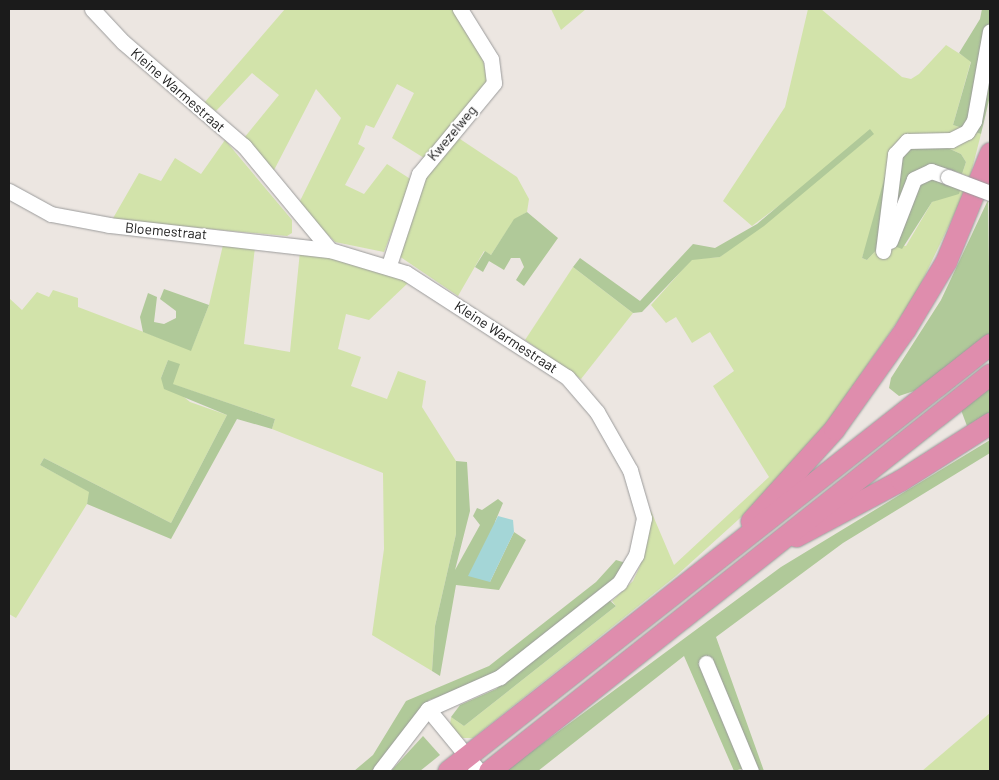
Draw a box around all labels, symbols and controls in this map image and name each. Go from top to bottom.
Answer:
street label: Kleine Warmestraat [127,44,229,136]
street label: Kwezelweg [424,102,480,164]
street label: Bloemestraat [124,219,208,243]
street label: Kleine Warmestraat [451,297,561,377]

